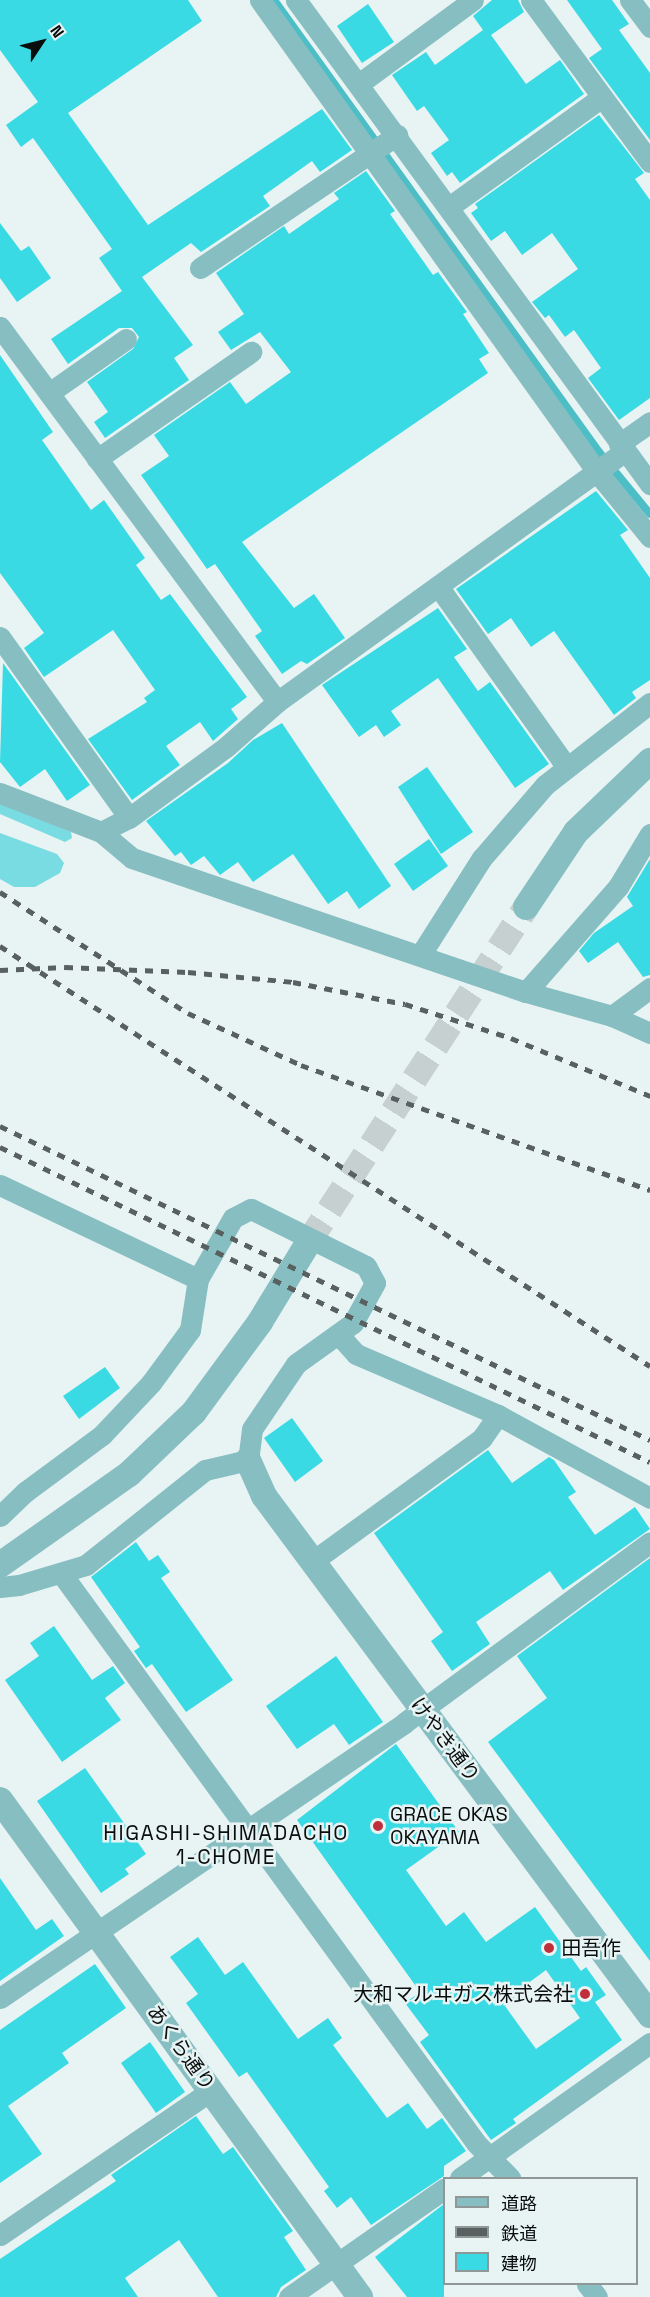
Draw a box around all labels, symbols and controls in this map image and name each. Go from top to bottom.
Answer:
north arrow [12,12,72,72]
text: N [45,21,69,42]
street label: けやき通り [405,1693,485,1787]
place label: GRACE OKAS OKAYAMA [390,1802,508,1849]
marker: GRACE OKAS OKAYAMA [371,1819,385,1833]
district label: HIGASHI-SHIMADACHO 1-CHOME [103,1820,349,1870]
place label: 田吾作 [561,1936,621,1960]
marker: 田吾作 [542,1941,556,1955]
place label: 大和マルヰガス株式会社 [353,1982,573,2006]
marker: 大和マルヰガス株式会社 [578,1987,592,2001]
street label: あくら通り [142,2000,220,2096]
legend [443,2177,638,2285]
text: 道路 [501,2192,537,2215]
text: 鉄道 [501,2222,537,2245]
text: 建物 [501,2252,537,2275]

